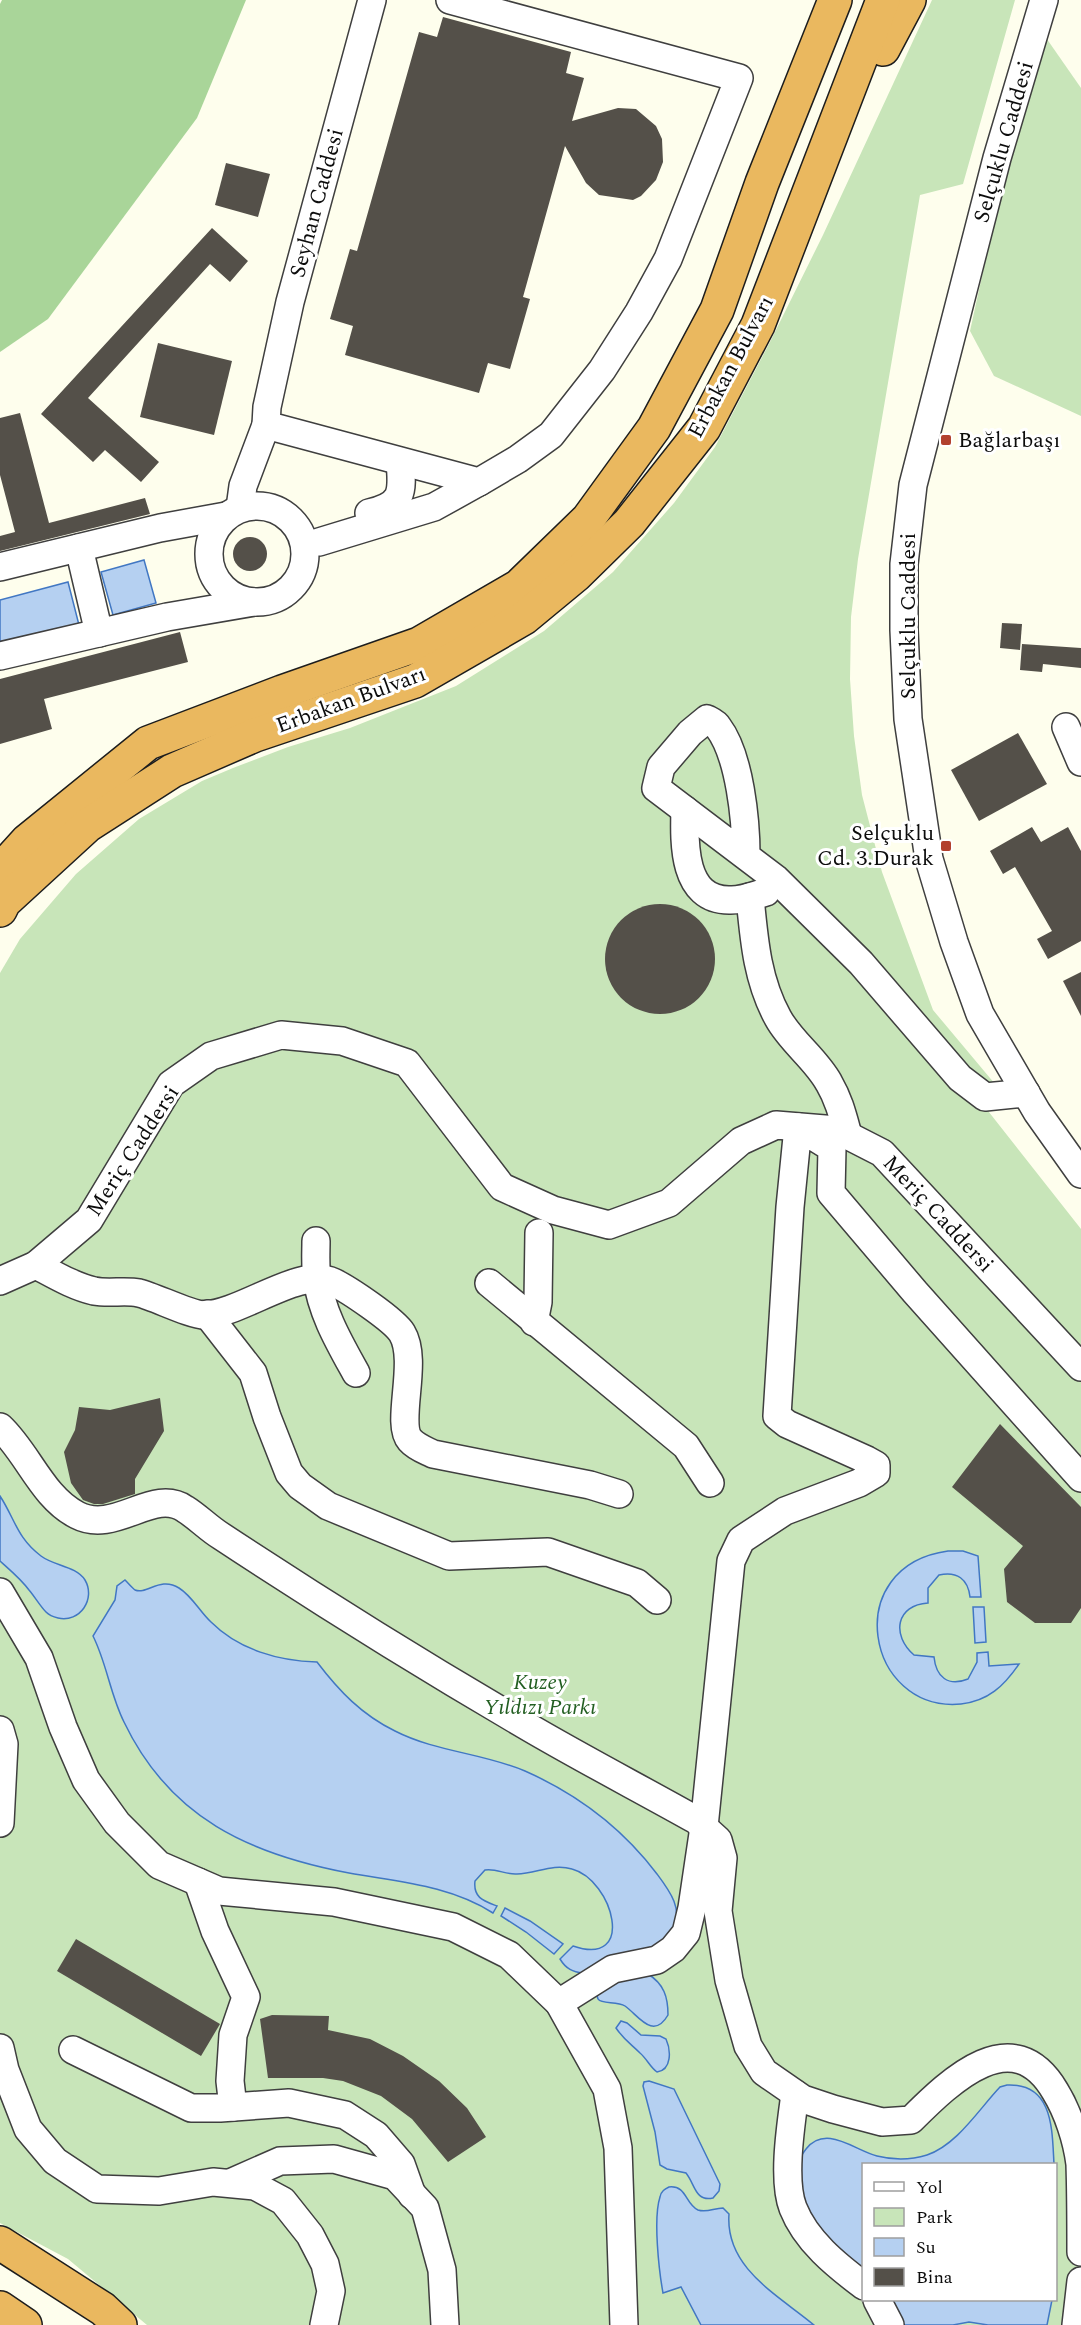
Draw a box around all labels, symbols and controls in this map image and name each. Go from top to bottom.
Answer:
street label: Selçuklu Caddesi [965,57,1043,227]
street label: Seyhan Caddesi [281,125,353,281]
street label: Erbakan Bulvarı [679,290,783,444]
place label: Bağlarbaşı [958,424,1060,457]
marker: Bağlarbaşı [939,433,953,447]
street label: Selçuklu Caddesi [892,533,925,699]
street label: Erbakan Bulvarı [271,658,431,742]
place label: Selçuklu Cd. 3.Durak [817,817,934,875]
marker: Selçuklu Cd. 3.Durak [939,839,953,853]
street label: Meriç Caddersi [78,1079,188,1223]
street label: Meriç Caddersi [875,1148,1001,1280]
park label: Kuzey Yıldızı Parkı [484,1666,596,1724]
legend [862,2163,1057,2301]
text: Yol [916,2174,943,2201]
text: Park [916,2204,953,2231]
text: Su [916,2234,936,2261]
text: Bina [916,2264,953,2291]

